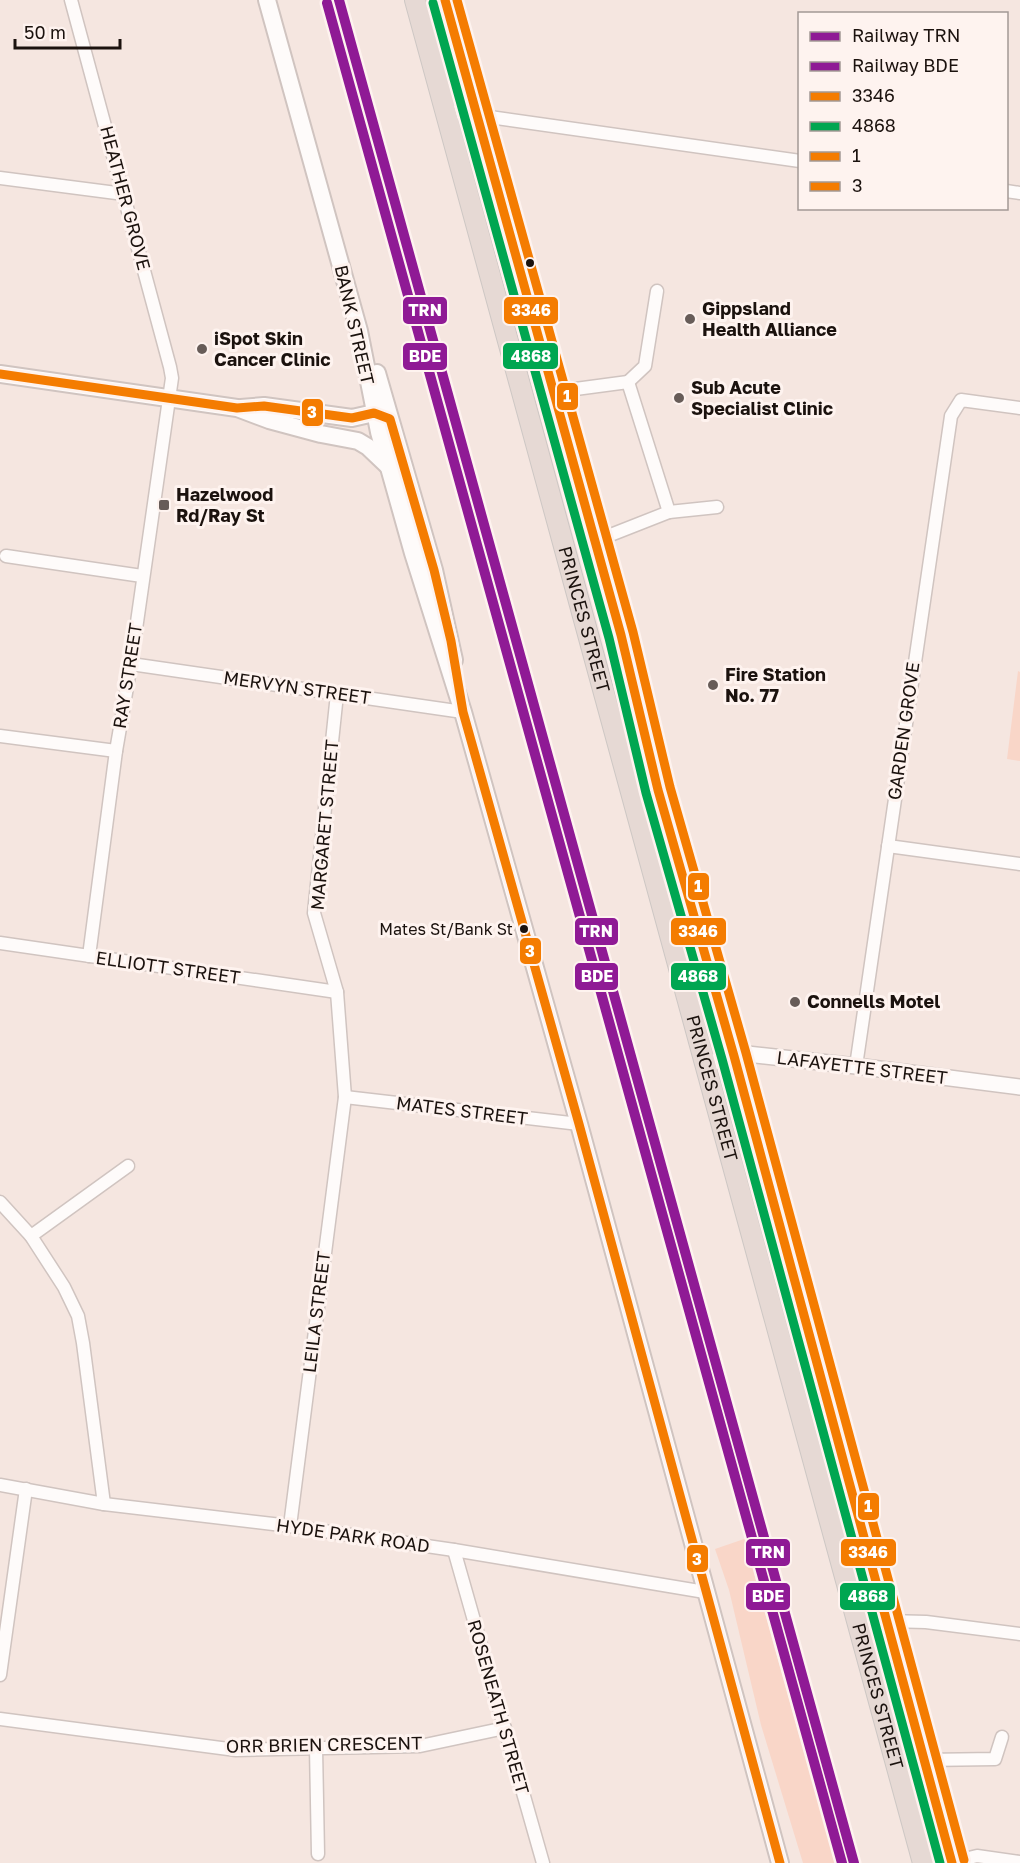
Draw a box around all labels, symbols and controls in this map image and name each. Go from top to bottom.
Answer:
scale bar [15,12,120,50]
legend [798,12,1008,210]
text: 50 m [24,21,66,43]
text: Railway TRN [852,24,960,46]
text: Railway BDE [852,54,959,76]
text: 3346 [852,84,895,106]
text: 4868 [852,114,896,136]
street label: HEATHER GROVE [96,123,156,272]
text: 1 [852,144,861,166]
text: 3 [852,174,863,196]
unlabelled marker [524,257,536,269]
street label: BANK STREET [330,263,379,387]
line badge: TRN [402,296,448,325]
line badge: 3346 [503,296,559,325]
place label: Gippsland Health Alliance [702,297,837,340]
text: TRN [408,300,442,320]
text: 3346 [511,300,551,320]
marker: Gippsland Health Alliance [683,312,697,326]
place label: iSpot Skin Cancer Clinic [214,327,331,370]
marker: iSpot Skin Cancer Clinic [195,342,209,356]
line badge: BDE [402,342,448,371]
line badge: 4868 [502,342,559,370]
text: BDE [409,346,441,366]
text: 4868 [511,346,551,366]
place label: Sub Acute Specialist Clinic [691,376,833,419]
line badge: 1 [556,382,579,411]
text: 1 [563,386,571,406]
marker: Sub Acute Specialist Clinic [672,391,686,405]
line badge: 3 [301,398,324,427]
text: 3 [307,402,317,422]
place label: Hazelwood Rd/Ray St [176,483,273,526]
marker: Hazelwood Rd/Ray St [157,498,171,512]
street label: PRINCES STREET [554,544,615,695]
street label: RAY STREET [108,621,146,730]
street label: GARDEN GROVE [882,660,924,801]
place label: Fire Station No. 77 [725,663,826,706]
street label: MERVYN STREET [222,666,372,708]
marker: Fire Station No. 77 [706,678,720,692]
street label: MARGARET STREET [306,739,342,911]
line badge: 1 [687,872,710,901]
text: 1 [694,876,702,896]
line badge: TRN [574,917,619,946]
line badge: 3346 [670,917,727,946]
place label: Mates St/Bank St [379,919,513,939]
text: TRN [579,921,613,941]
text: 3346 [678,921,718,941]
marker: Mates St/Bank St [518,923,530,935]
line badge: 3 [519,937,542,965]
text: 3 [525,941,535,961]
street label: ELLIOTT STREET [94,946,242,988]
line badge: BDE [574,962,619,991]
line badge: 4868 [670,962,727,991]
text: BDE [581,966,613,986]
text: 4868 [678,966,718,986]
place label: Connells Motel [807,990,940,1012]
marker: Connells Motel [788,995,802,1009]
street label: PRINCES STREET [682,1012,743,1164]
street label: LAFAYETTE STREET [775,1046,949,1088]
street label: MATES STREET [395,1091,529,1129]
street label: LEILA STREET [298,1250,334,1374]
line badge: 1 [857,1492,880,1521]
text: 1 [864,1496,872,1516]
street label: HYDE PARK ROAD [275,1513,431,1557]
line badge: TRN [745,1538,791,1567]
line badge: 3346 [840,1538,897,1567]
text: TRN [751,1542,785,1562]
text: 3346 [848,1542,888,1562]
line badge: 3 [686,1544,709,1573]
text: 3 [692,1549,702,1569]
line badge: BDE [745,1582,791,1611]
line badge: 4868 [839,1582,896,1611]
text: BDE [752,1586,784,1606]
text: 4868 [848,1586,888,1606]
street label: ROSENEATH STREET [463,1617,534,1797]
street label: PRINCES STREET [848,1620,909,1771]
street label: ORR BRIEN CRESCENT [226,1731,422,1757]

